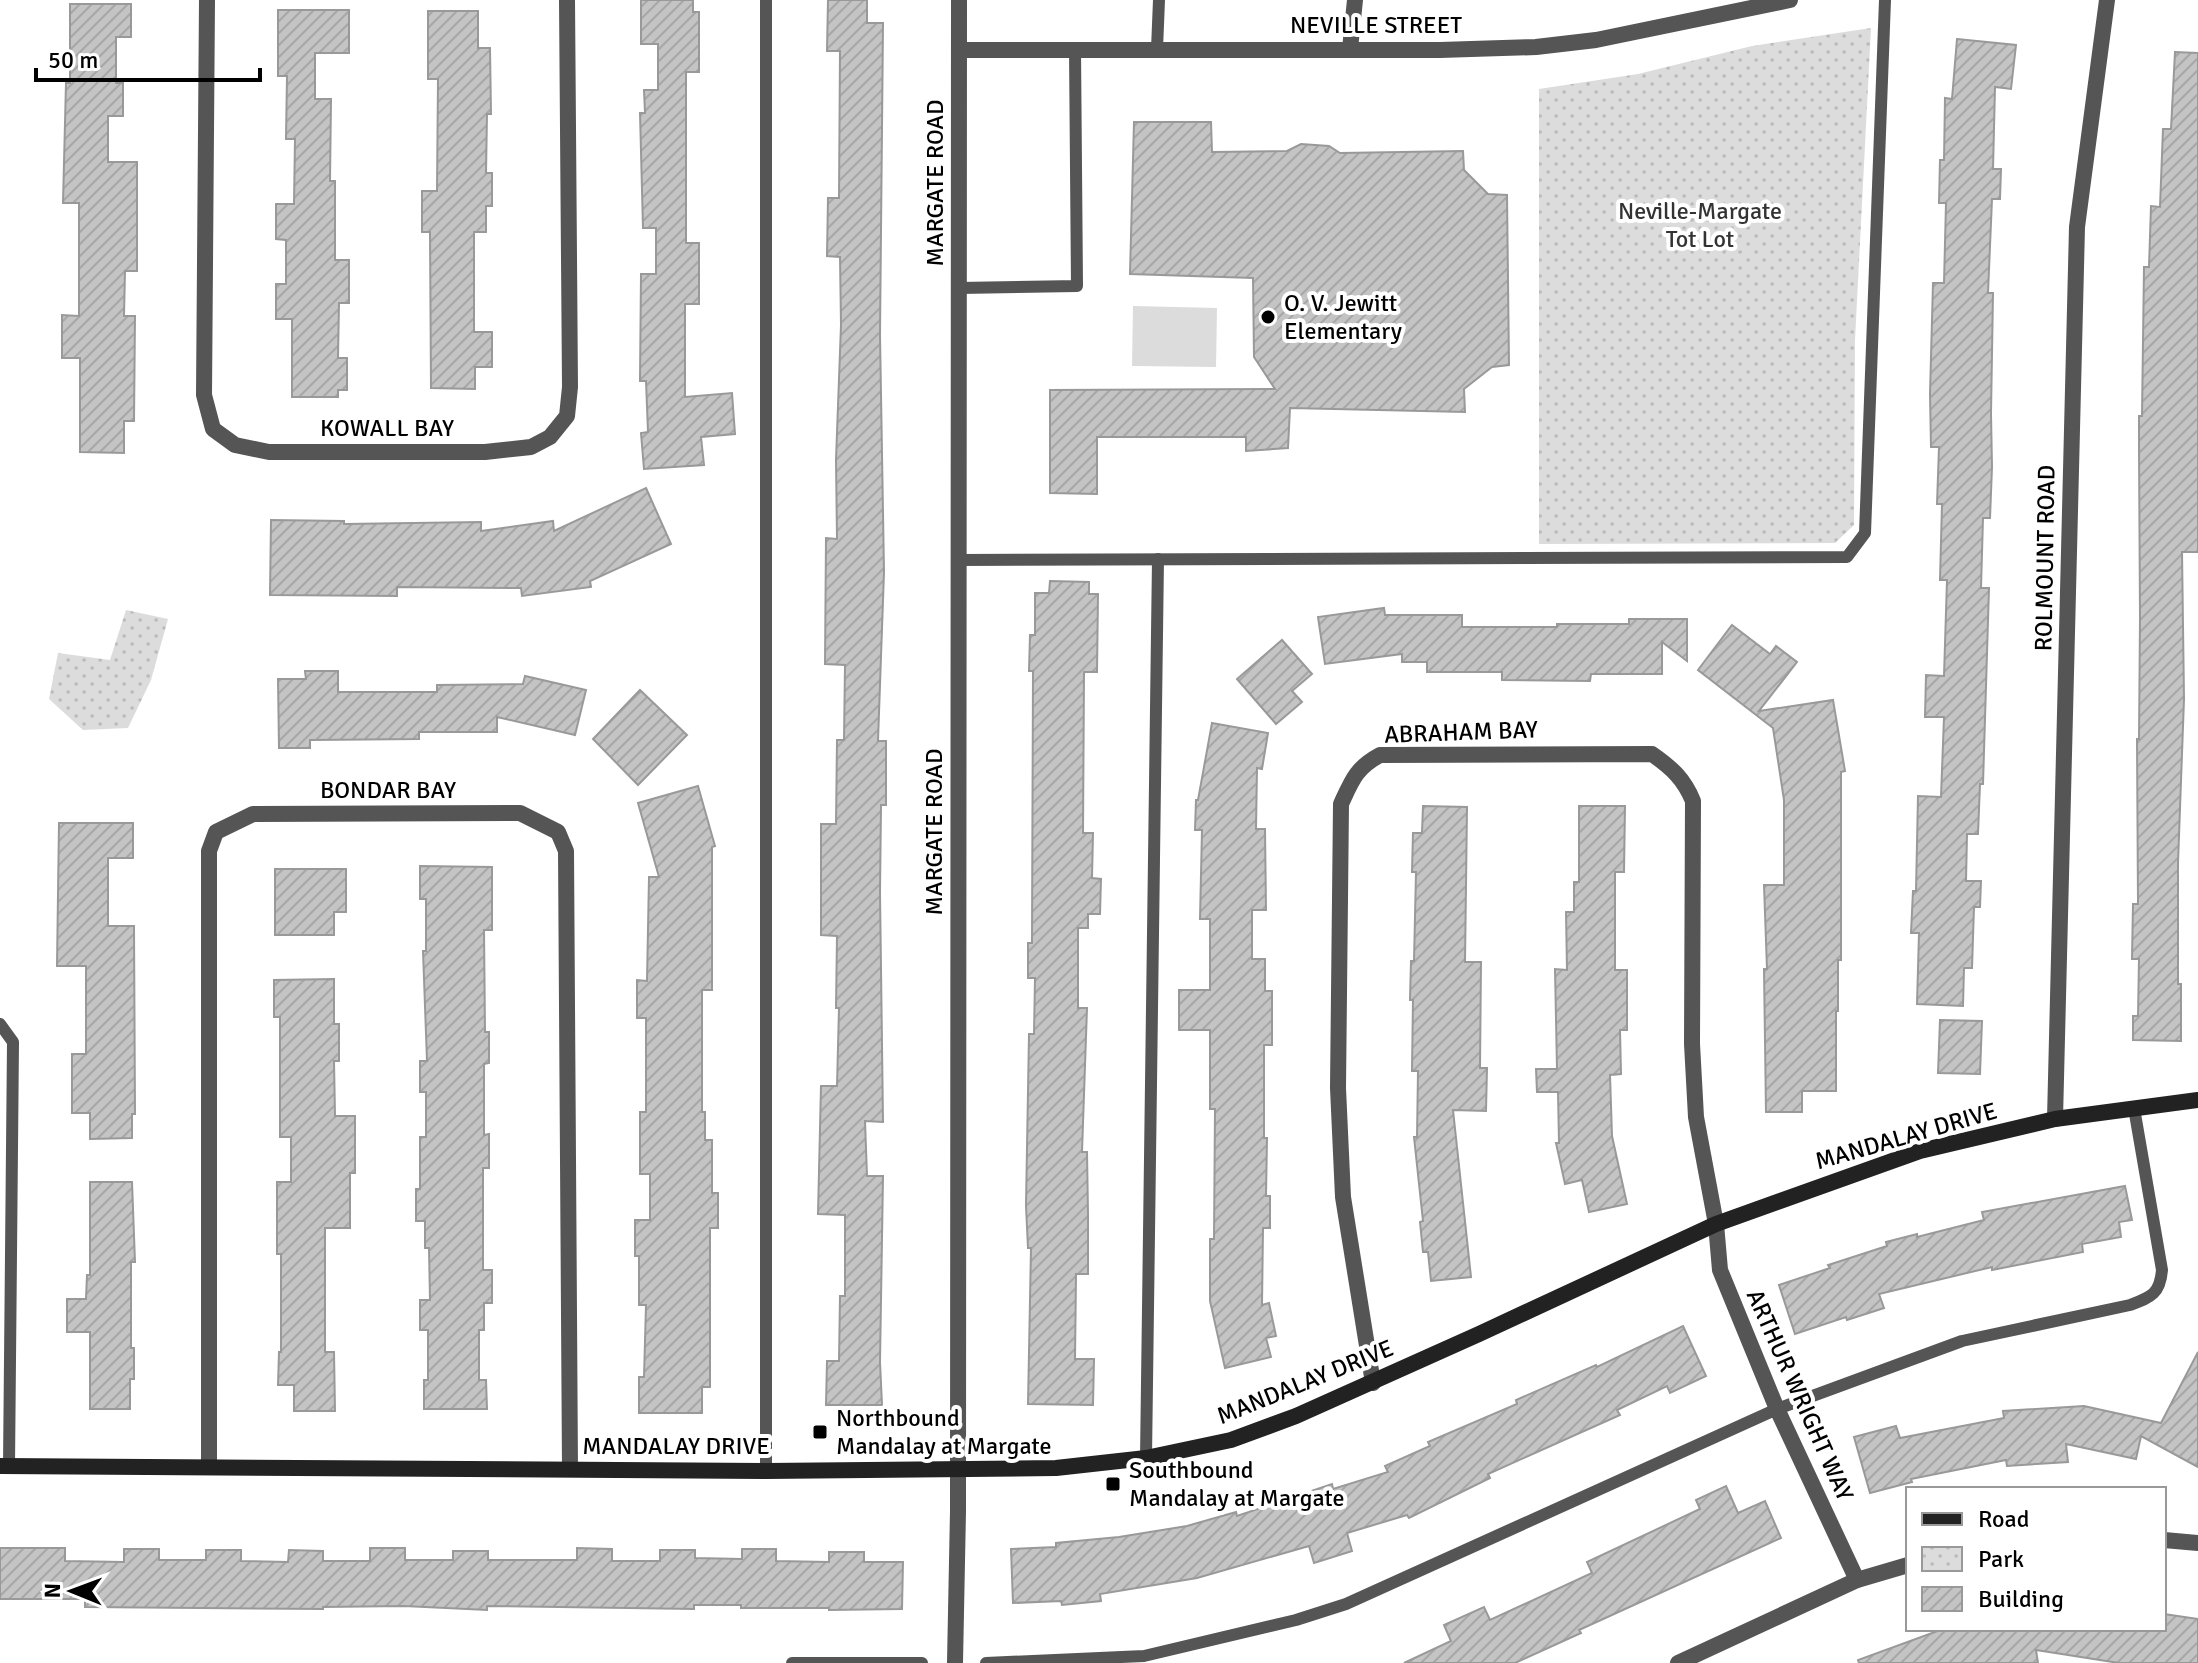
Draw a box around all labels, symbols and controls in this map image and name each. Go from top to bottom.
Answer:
street label: NEVILLE STREET [1290,10,1462,40]
scale bar [36,32,260,82]
text: 50 m [48,45,98,75]
street label: MARGATE ROAD [920,99,950,267]
park label: Neville-Margate Tot Lot [1618,196,1782,254]
place label: O. V. Jewitt Elementary [1284,288,1402,346]
marker: O. V. Jewitt Elementary [1259,308,1277,326]
street label: KOWALL BAY [320,413,454,443]
street label: ROLMOUNT ROAD [2028,464,2062,652]
street label: ABRAHAM BAY [1384,714,1538,750]
street label: MARGATE ROAD [919,748,949,916]
street label: BONDAR BAY [320,775,456,805]
street label: MANDALAY DRIVE [1812,1096,2000,1176]
street label: ARTHUR WRIGHT WAY [1740,1285,1860,1505]
street label: MANDALAY DRIVE [1212,1333,1398,1431]
place label: Northbound Mandalay at Margate [836,1403,1052,1461]
marker: Northbound Mandalay at Margate [811,1423,829,1441]
street label: MANDALAY DRIVE [582,1431,770,1461]
place label: Southbound Mandalay at Margate [1129,1455,1345,1513]
marker: Southbound Mandalay at Margate [1104,1475,1122,1493]
legend [1906,1487,2166,1631]
text: Road [1978,1504,2029,1534]
text: Park [1978,1544,2024,1574]
north arrow [32,1551,112,1631]
text: N [39,1583,66,1599]
text: Building [1978,1584,2064,1614]

